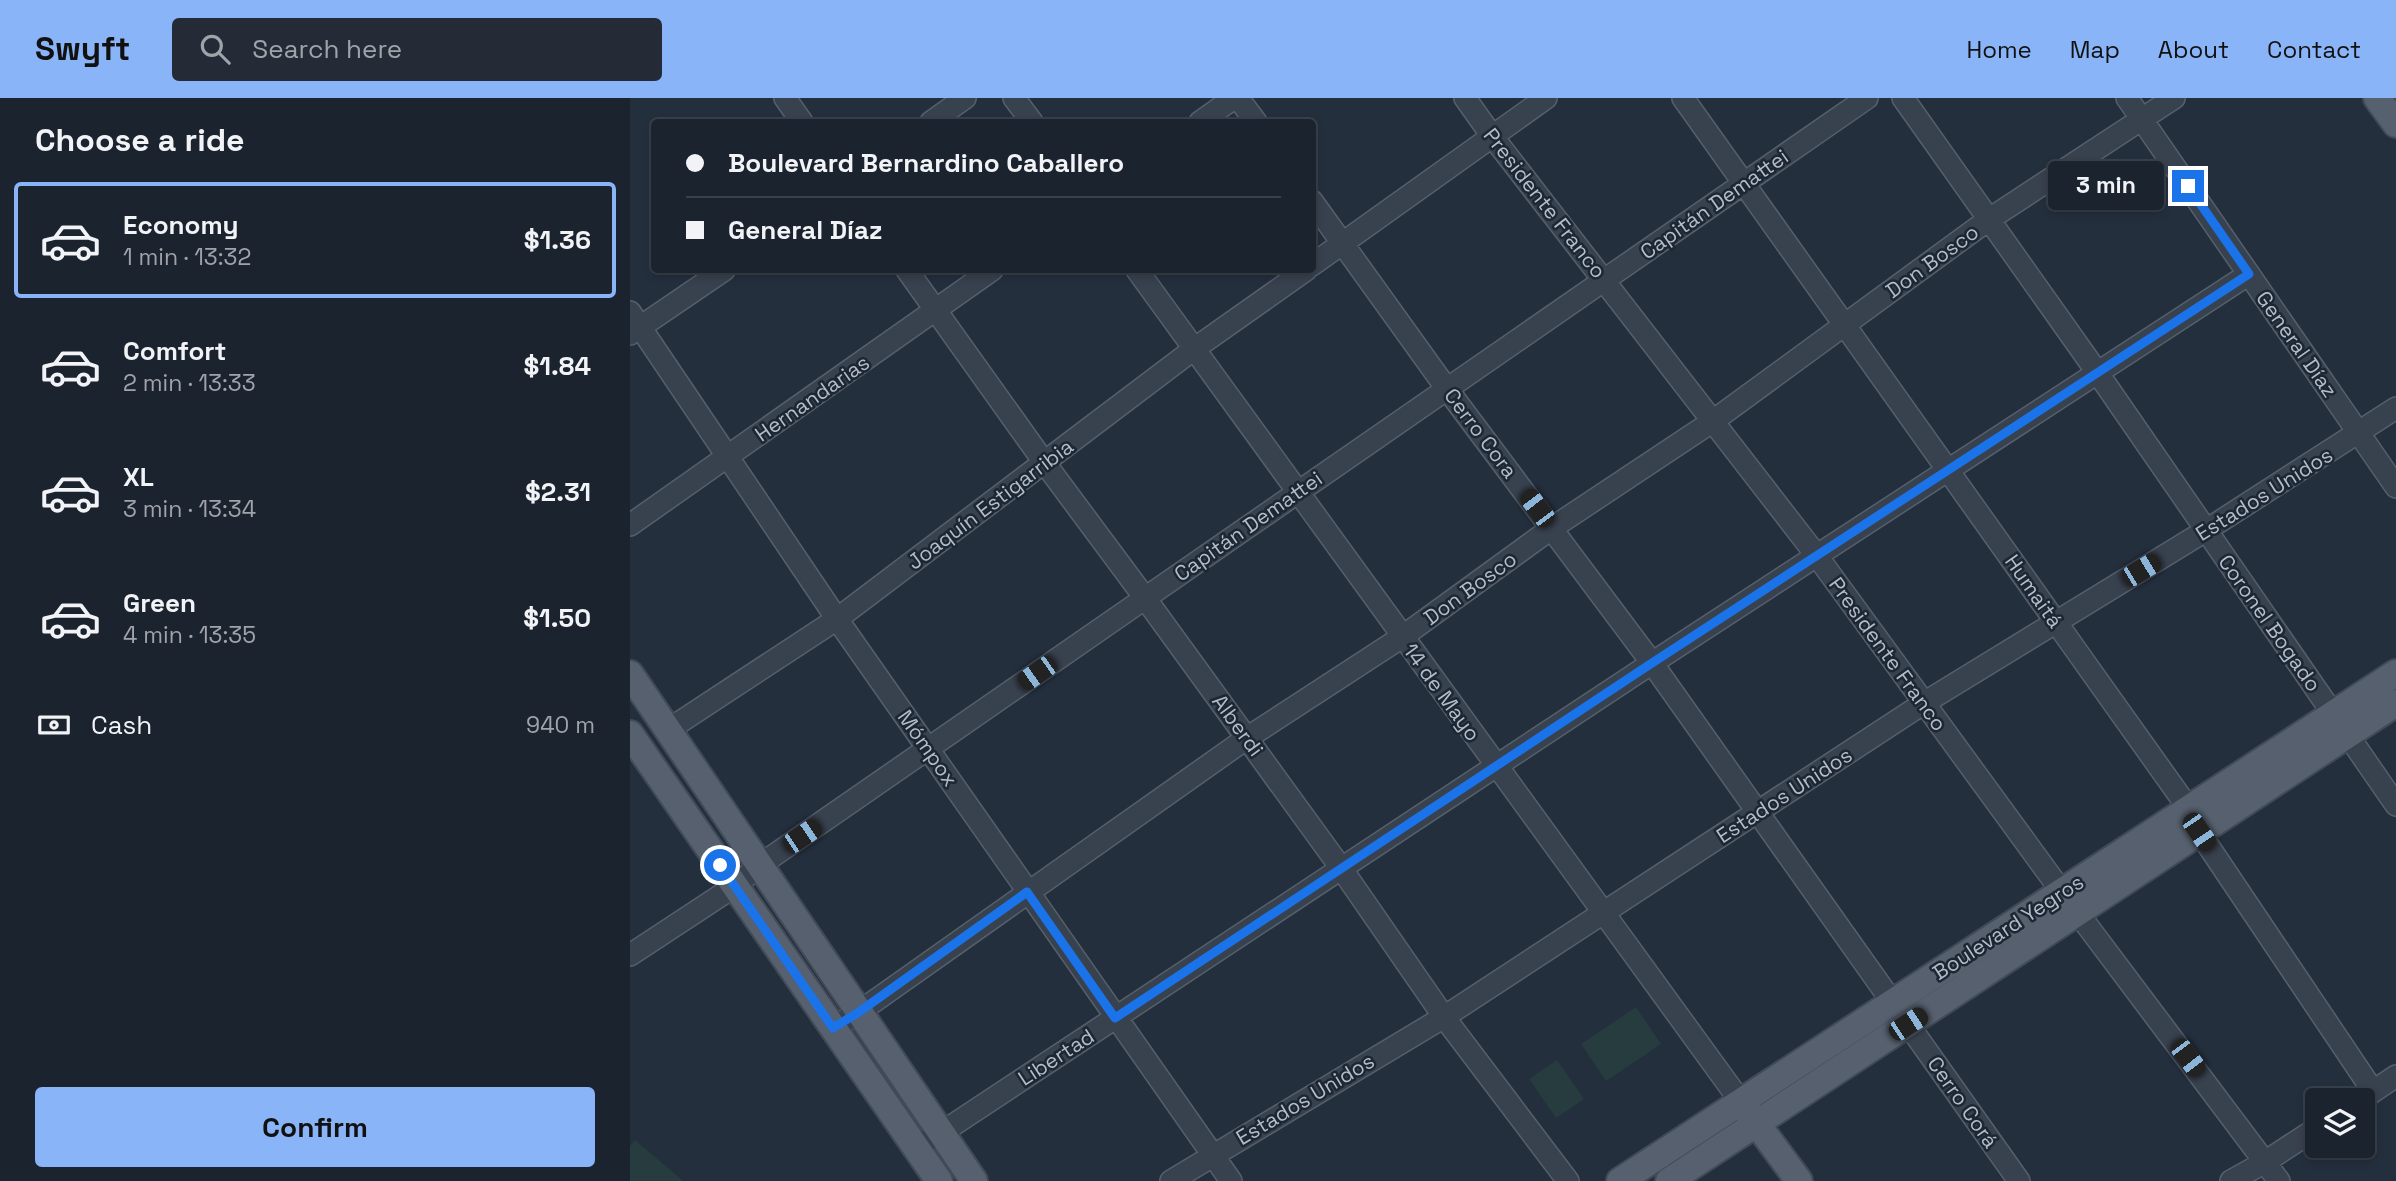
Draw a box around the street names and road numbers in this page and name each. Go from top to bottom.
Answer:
street label: Presidente Franco [1478,122,1612,284]
street label: Capitán Demattei [1635,143,1793,265]
street label: Don Bosco [1880,218,1984,304]
street label: General Díaz [2250,286,2344,402]
street label: Hernandarias [750,349,874,447]
street label: Cerro Cora [1438,383,1524,483]
street label: Joaquín Estigarribia [902,433,1078,575]
street label: Estados Unidos [2190,441,2338,547]
street label: Capitán Demattei [1169,465,1327,587]
street label: Don Bosco [1418,545,1522,631]
street label: Humaitá [1999,549,2069,633]
street label: Coronel Bogado [2213,549,2327,697]
street label: Presidente Franco [1823,572,1953,736]
street label: 14 de Mayo [1397,638,1487,746]
street label: Alberdi [1206,689,1270,761]
street label: Mómpox [892,704,964,792]
street label: Estados Unidos [1711,741,1857,849]
street label: Boulevard Yegros [1927,868,2089,986]
street label: Libertad [1013,1022,1099,1092]
street label: Estados Unidos [1231,1047,1379,1151]
street label: Cerro Corá [1922,1051,2004,1153]

